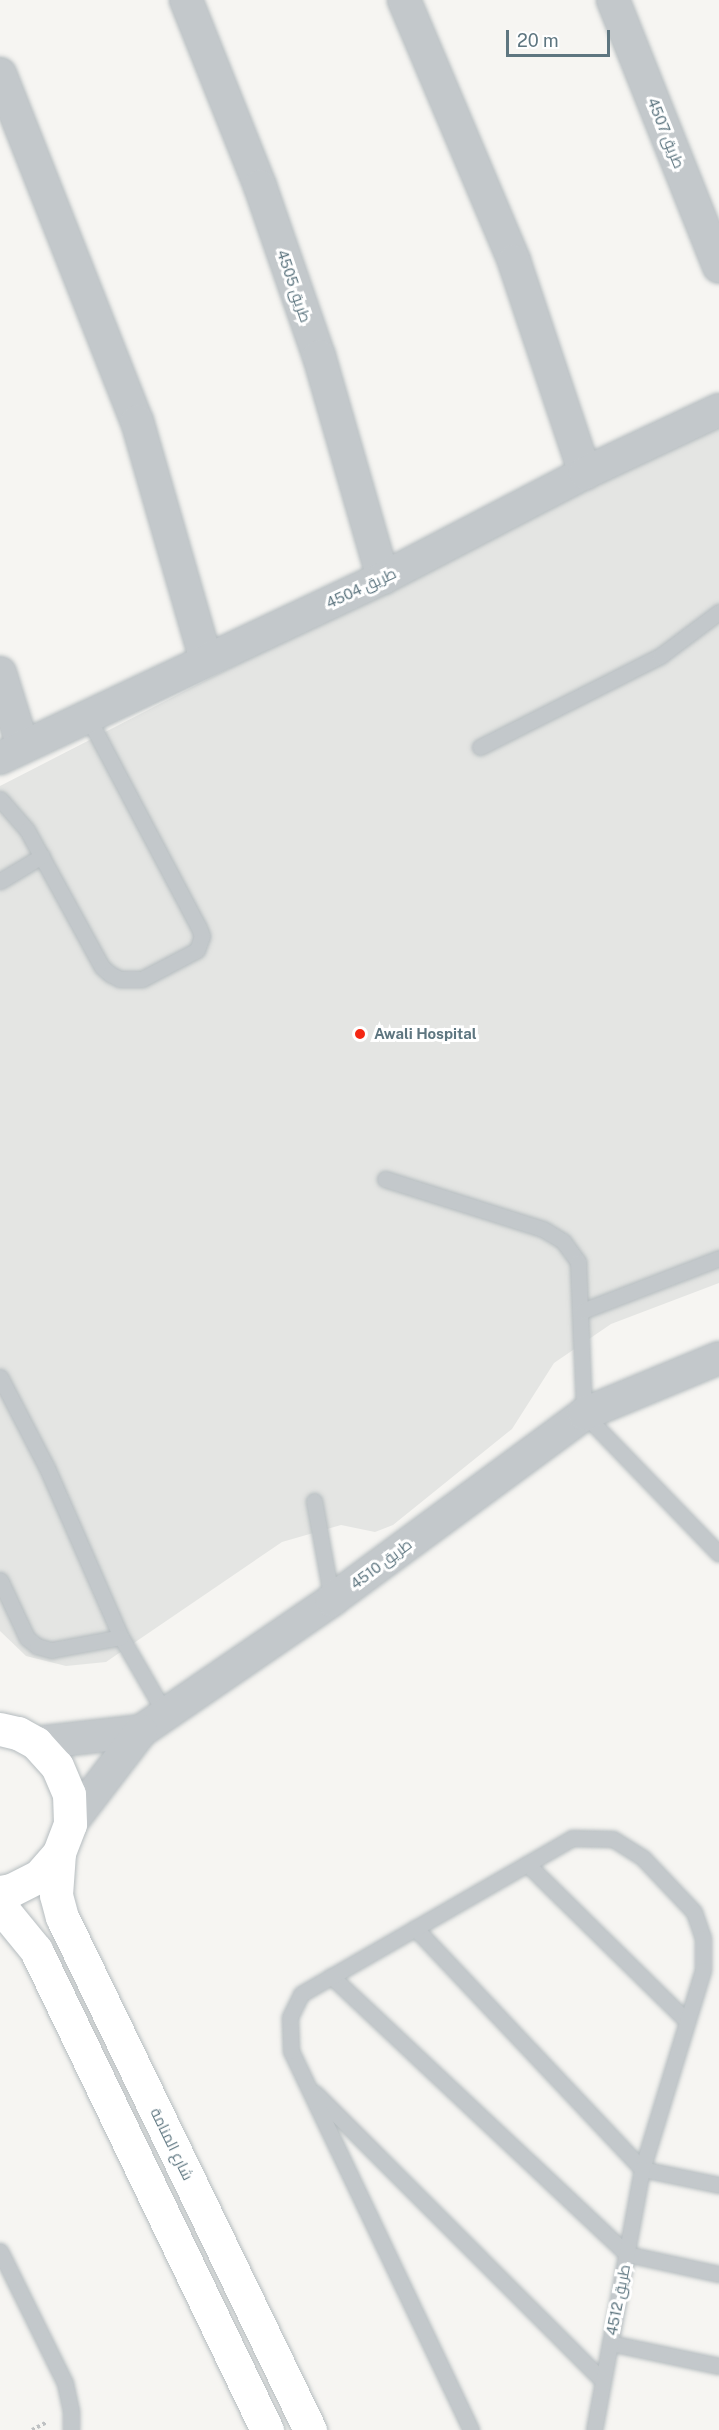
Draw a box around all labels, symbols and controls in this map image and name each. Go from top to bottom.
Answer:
scale bar [509,18,612,56]
text: 20 m [517,30,559,51]
street label: طريق 4507 [644,95,688,171]
street label: طريق 4505 [273,247,315,325]
street label: طريق 4504 [323,564,399,612]
marker: Awali Hospital [351,1025,369,1043]
place label: Awali Hospital [374,1025,477,1043]
street label: طريق 4510 [347,1535,415,1593]
street label: شارع المنامة [147,2105,197,2183]
street label: طريق 4512 [602,2263,634,2337]

